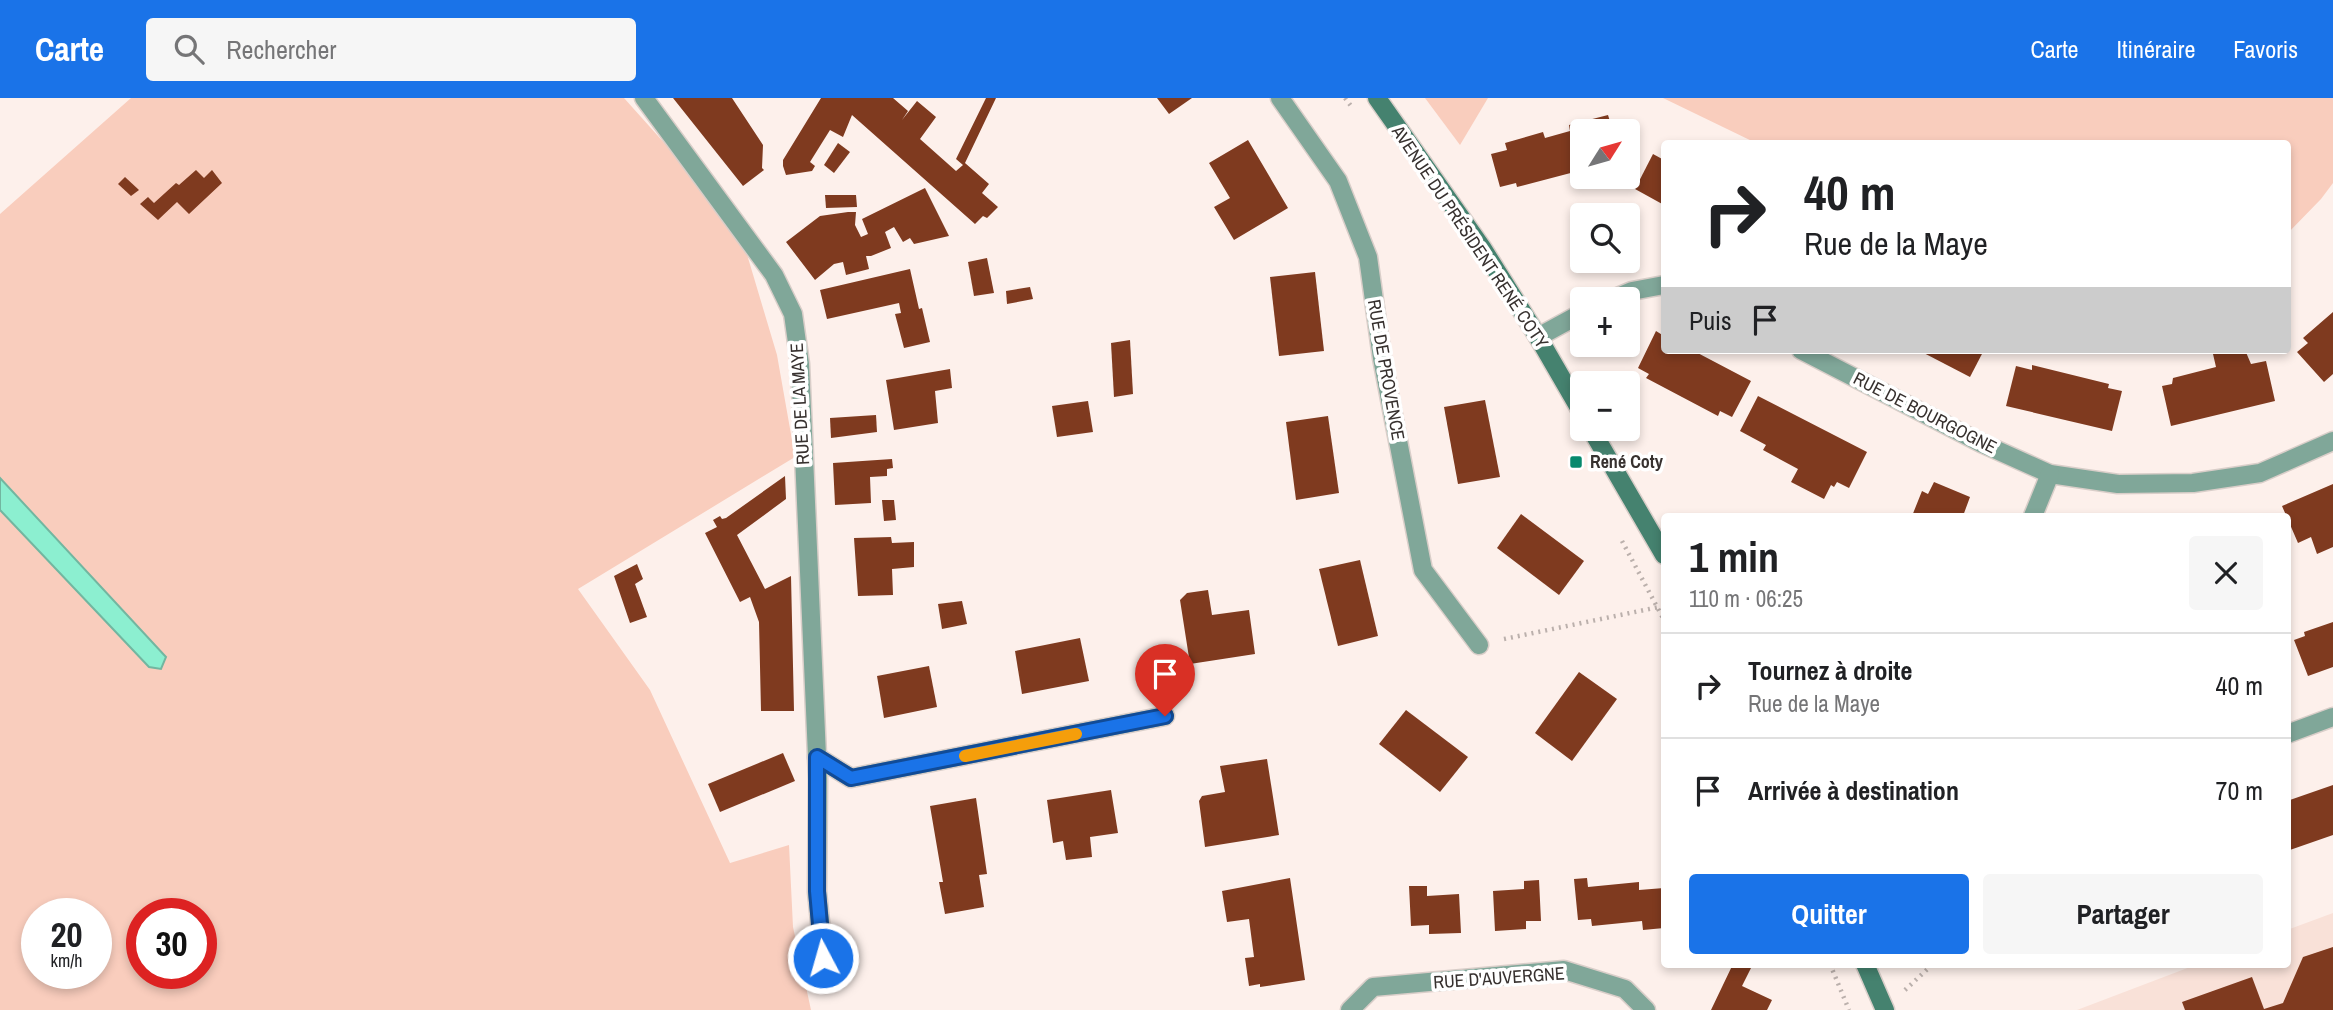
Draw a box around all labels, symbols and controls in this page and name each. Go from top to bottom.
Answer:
search box [146,18,636,81]
text: Carte [35,27,104,71]
icon: search [170,30,208,68]
text: Rechercher [226,32,336,67]
text: Carte [2030,33,2079,65]
text: Itinéraire [2117,33,2195,65]
text: Favoris [2233,33,2298,65]
north arrow [1570,119,1640,189]
map controls [1570,119,1640,441]
street label: AVENUE DU PRÉSIDENT RENÉ COTY [1386,120,1555,353]
text: 40 m [1804,159,1896,225]
icon: right [1689,168,1780,259]
button: search [1570,203,1640,273]
text: Rue de la Maye [1804,222,1988,265]
button: + [1570,287,1640,357]
street label: RUE DE PROVENCE [1362,297,1411,442]
icon: arrive [1746,301,1784,339]
text: Puis [1689,303,1732,338]
street label: RUE DE LA MAYE [784,342,815,466]
street label: RUE DE BOURGOGNE [1849,366,2001,459]
button: − [1570,371,1640,441]
place label: René Coty [1590,449,1664,474]
marker: René Coty [1568,454,1584,470]
text: 1 min [1689,529,1779,585]
button: close [2189,536,2263,610]
text: 110 m · 06:25 [1689,583,1803,614]
pin [1135,644,1195,716]
text: Tournez à droite [1748,653,1912,688]
icon: arrive [1146,655,1184,693]
icon: right [1689,667,1727,705]
text: 40 m [2216,668,2263,703]
text: Rue de la Maye [1748,688,1880,719]
icon: arrive [1689,772,1727,810]
text: Arrivée à destination [1748,773,1959,808]
text: 70 m [2216,773,2263,808]
button: Quitter [1689,874,1969,954]
button: Partager [1983,874,2263,954]
speed limit sign: 30 [126,898,217,989]
text: 20 [51,911,82,958]
position arrow [786,921,860,995]
text: km/h [51,948,83,973]
street label: RUE D'AUVERGNE [1432,960,1565,995]

